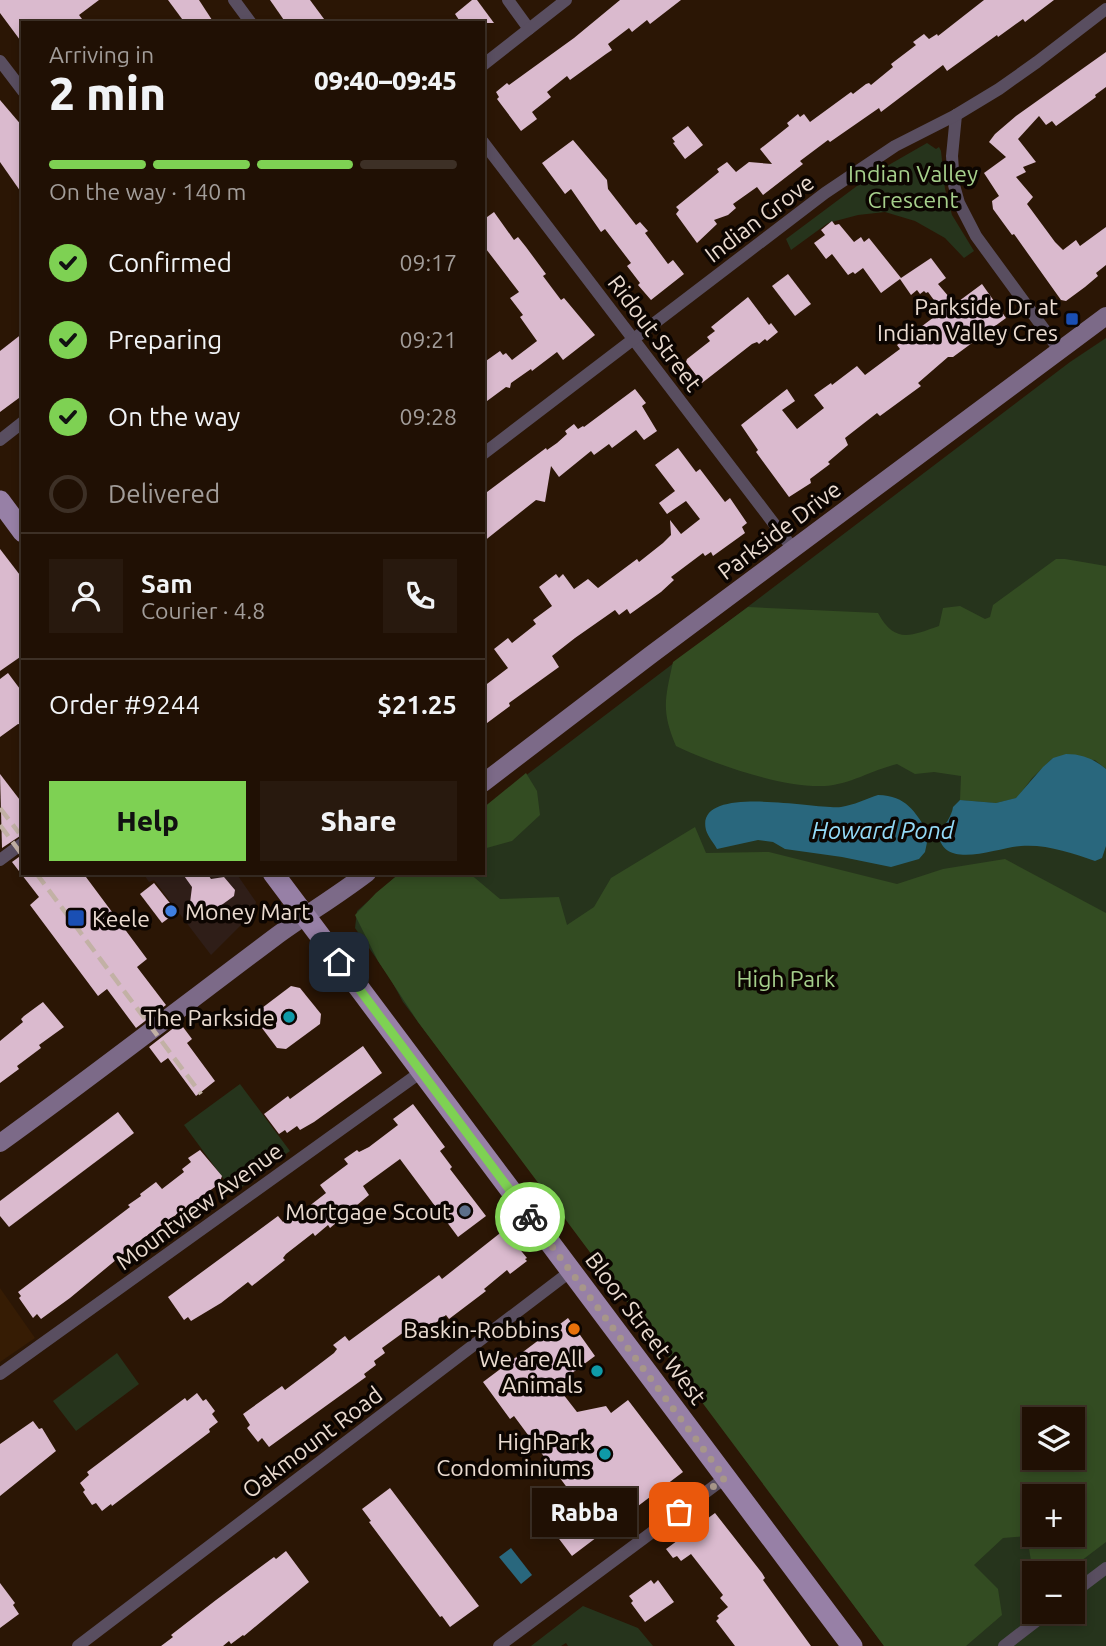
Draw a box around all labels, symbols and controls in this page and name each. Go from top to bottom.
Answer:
text: Arriving in [49,42,154,67]
text: 09:40–09:45 [314,66,457,95]
text: 2 min [49,67,166,119]
park label: Indian Valley Crescent [848,161,978,212]
street label: Indian Grove [700,169,818,267]
text: On the way · 140 m [49,179,246,204]
icon: check [49,244,87,282]
text: Confirmed [108,248,232,277]
text: 09:17 [399,250,457,275]
street label: Ridout Street [603,270,707,396]
place label: Parkside Dr at Indian Valley Cres [877,294,1058,345]
marker: Parkside Dr at Indian Valley Cres [1064,311,1080,327]
icon: check [49,321,87,359]
text: Preparing [108,325,222,354]
text: 09:21 [399,327,457,352]
icon: check [49,398,87,436]
text: On the way [108,402,240,431]
text: 09:28 [399,404,457,429]
street label: Parkside Drive [713,476,845,584]
text: Delivered [108,479,220,508]
button: person [49,559,123,633]
button: phone [383,559,457,633]
text: Sam [141,569,193,598]
text: Courier · 4.8 [141,598,265,623]
text: Order #9244 [49,690,200,719]
text: $21.25 [377,690,457,719]
button: Help [49,781,246,861]
button: Share [260,781,457,861]
water label: Howard Pond [812,817,955,844]
place label: Money Mart [185,899,310,924]
marker: Money Mart [163,903,179,919]
place label: Keele [92,906,150,931]
marker: Keele [66,908,86,928]
pin [309,932,369,992]
icon: home [320,943,358,981]
park label: High Park [737,966,836,991]
place label: The Parkside [144,1005,275,1030]
marker: The Parkside [281,1009,297,1025]
street label: Mountview Avenue [111,1137,287,1275]
courier [495,1182,565,1252]
icon: bike [511,1198,549,1236]
place label: Mortgage Scout [285,1199,451,1224]
marker: Mortgage Scout [457,1203,473,1219]
street label: Bloor Street West [581,1247,711,1409]
place label: Baskin-Robbins [403,1317,560,1342]
marker: Baskin-Robbins [566,1321,582,1337]
place label: We are All Animals [479,1346,583,1397]
marker: We are All Animals [589,1363,605,1379]
street label: Oakmount Road [237,1381,387,1503]
map controls [1022,1407,1085,1624]
button: layers [1022,1407,1085,1470]
place label: HighPark Condominiums [436,1429,591,1480]
marker: HighPark Condominiums [597,1446,613,1462]
pin [649,1482,709,1542]
button: + [1022,1484,1085,1547]
callout: Rabba [532,1488,637,1536]
icon: bag [660,1493,698,1531]
text: Rabba [551,1500,619,1525]
button: − [1022,1561,1085,1624]

